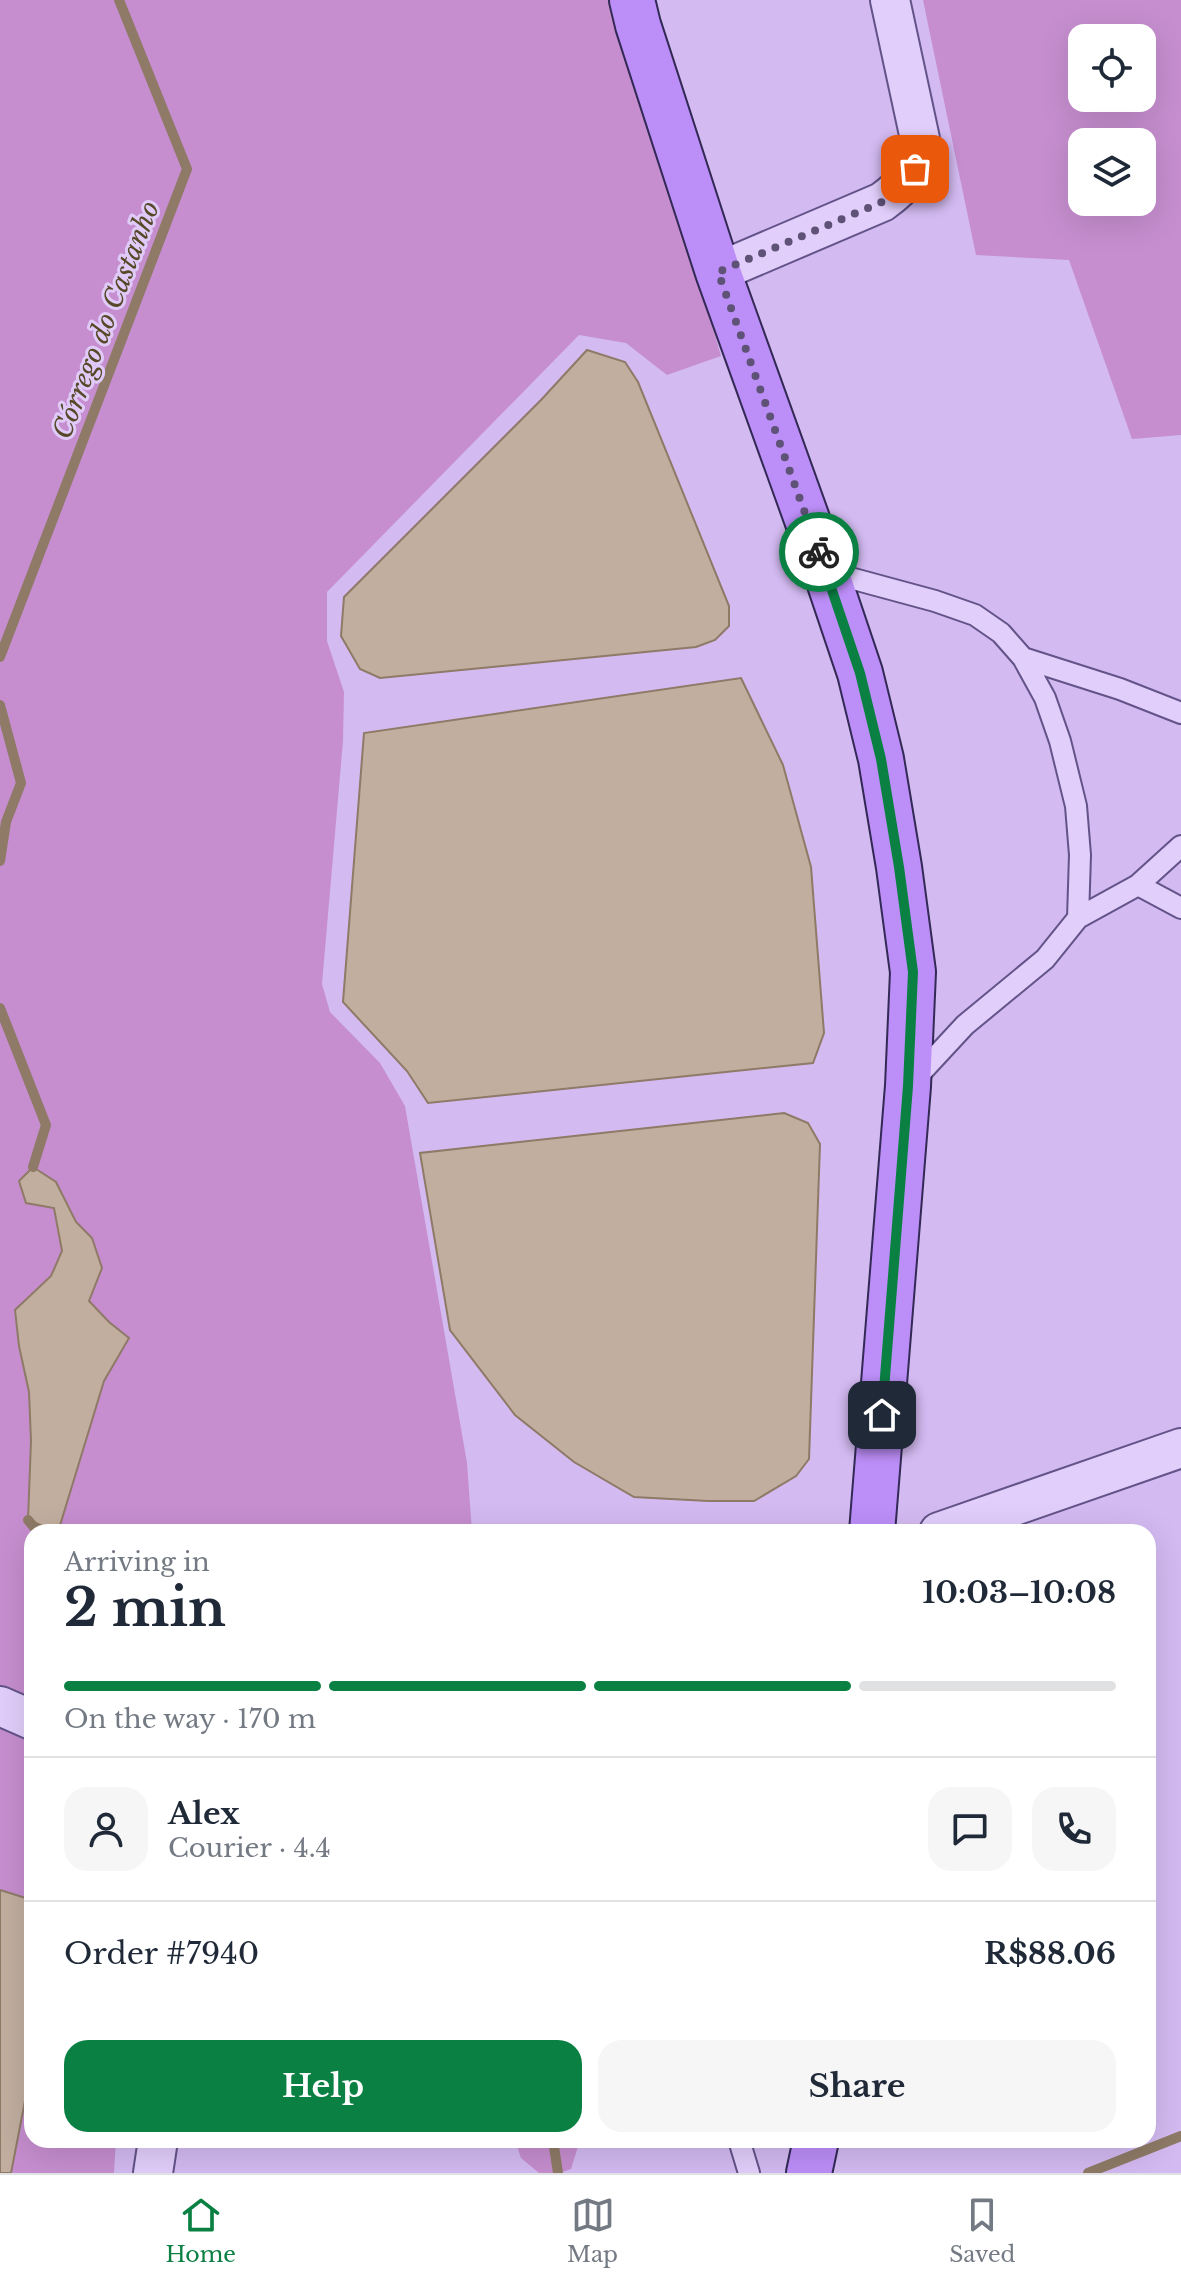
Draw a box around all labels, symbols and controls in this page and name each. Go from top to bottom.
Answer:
map controls [1068,24,1156,216]
button: locate [1068,24,1156,112]
button: layers [1068,128,1156,216]
pin [881,135,949,203]
icon: bag [893,147,937,191]
water label: Córrego do Castanho [46,197,166,443]
courier [779,512,859,592]
icon: bike [797,530,841,574]
pin [848,1381,916,1449]
icon: home [860,1393,904,1437]
text: Arriving in [64,1546,210,1578]
text: 10:03–10:08 [922,1574,1116,1611]
text: 2 min [64,1576,226,1640]
text: On the way · 170 m [64,1703,316,1735]
button: person [64,1787,148,1871]
button: chat [928,1787,1012,1871]
button: phone [1032,1787,1116,1871]
text: Alex [168,1795,240,1832]
text: Courier · 4.4 [168,1832,331,1864]
text: Order #7940 [64,1935,259,1972]
text: R$88.06 [984,1935,1116,1972]
button: Help [64,2040,582,2132]
button: Share [598,2040,1116,2132]
tab: Home [166,2193,236,2268]
tab: Map [567,2193,618,2268]
tab: Saved [949,2193,1015,2268]

